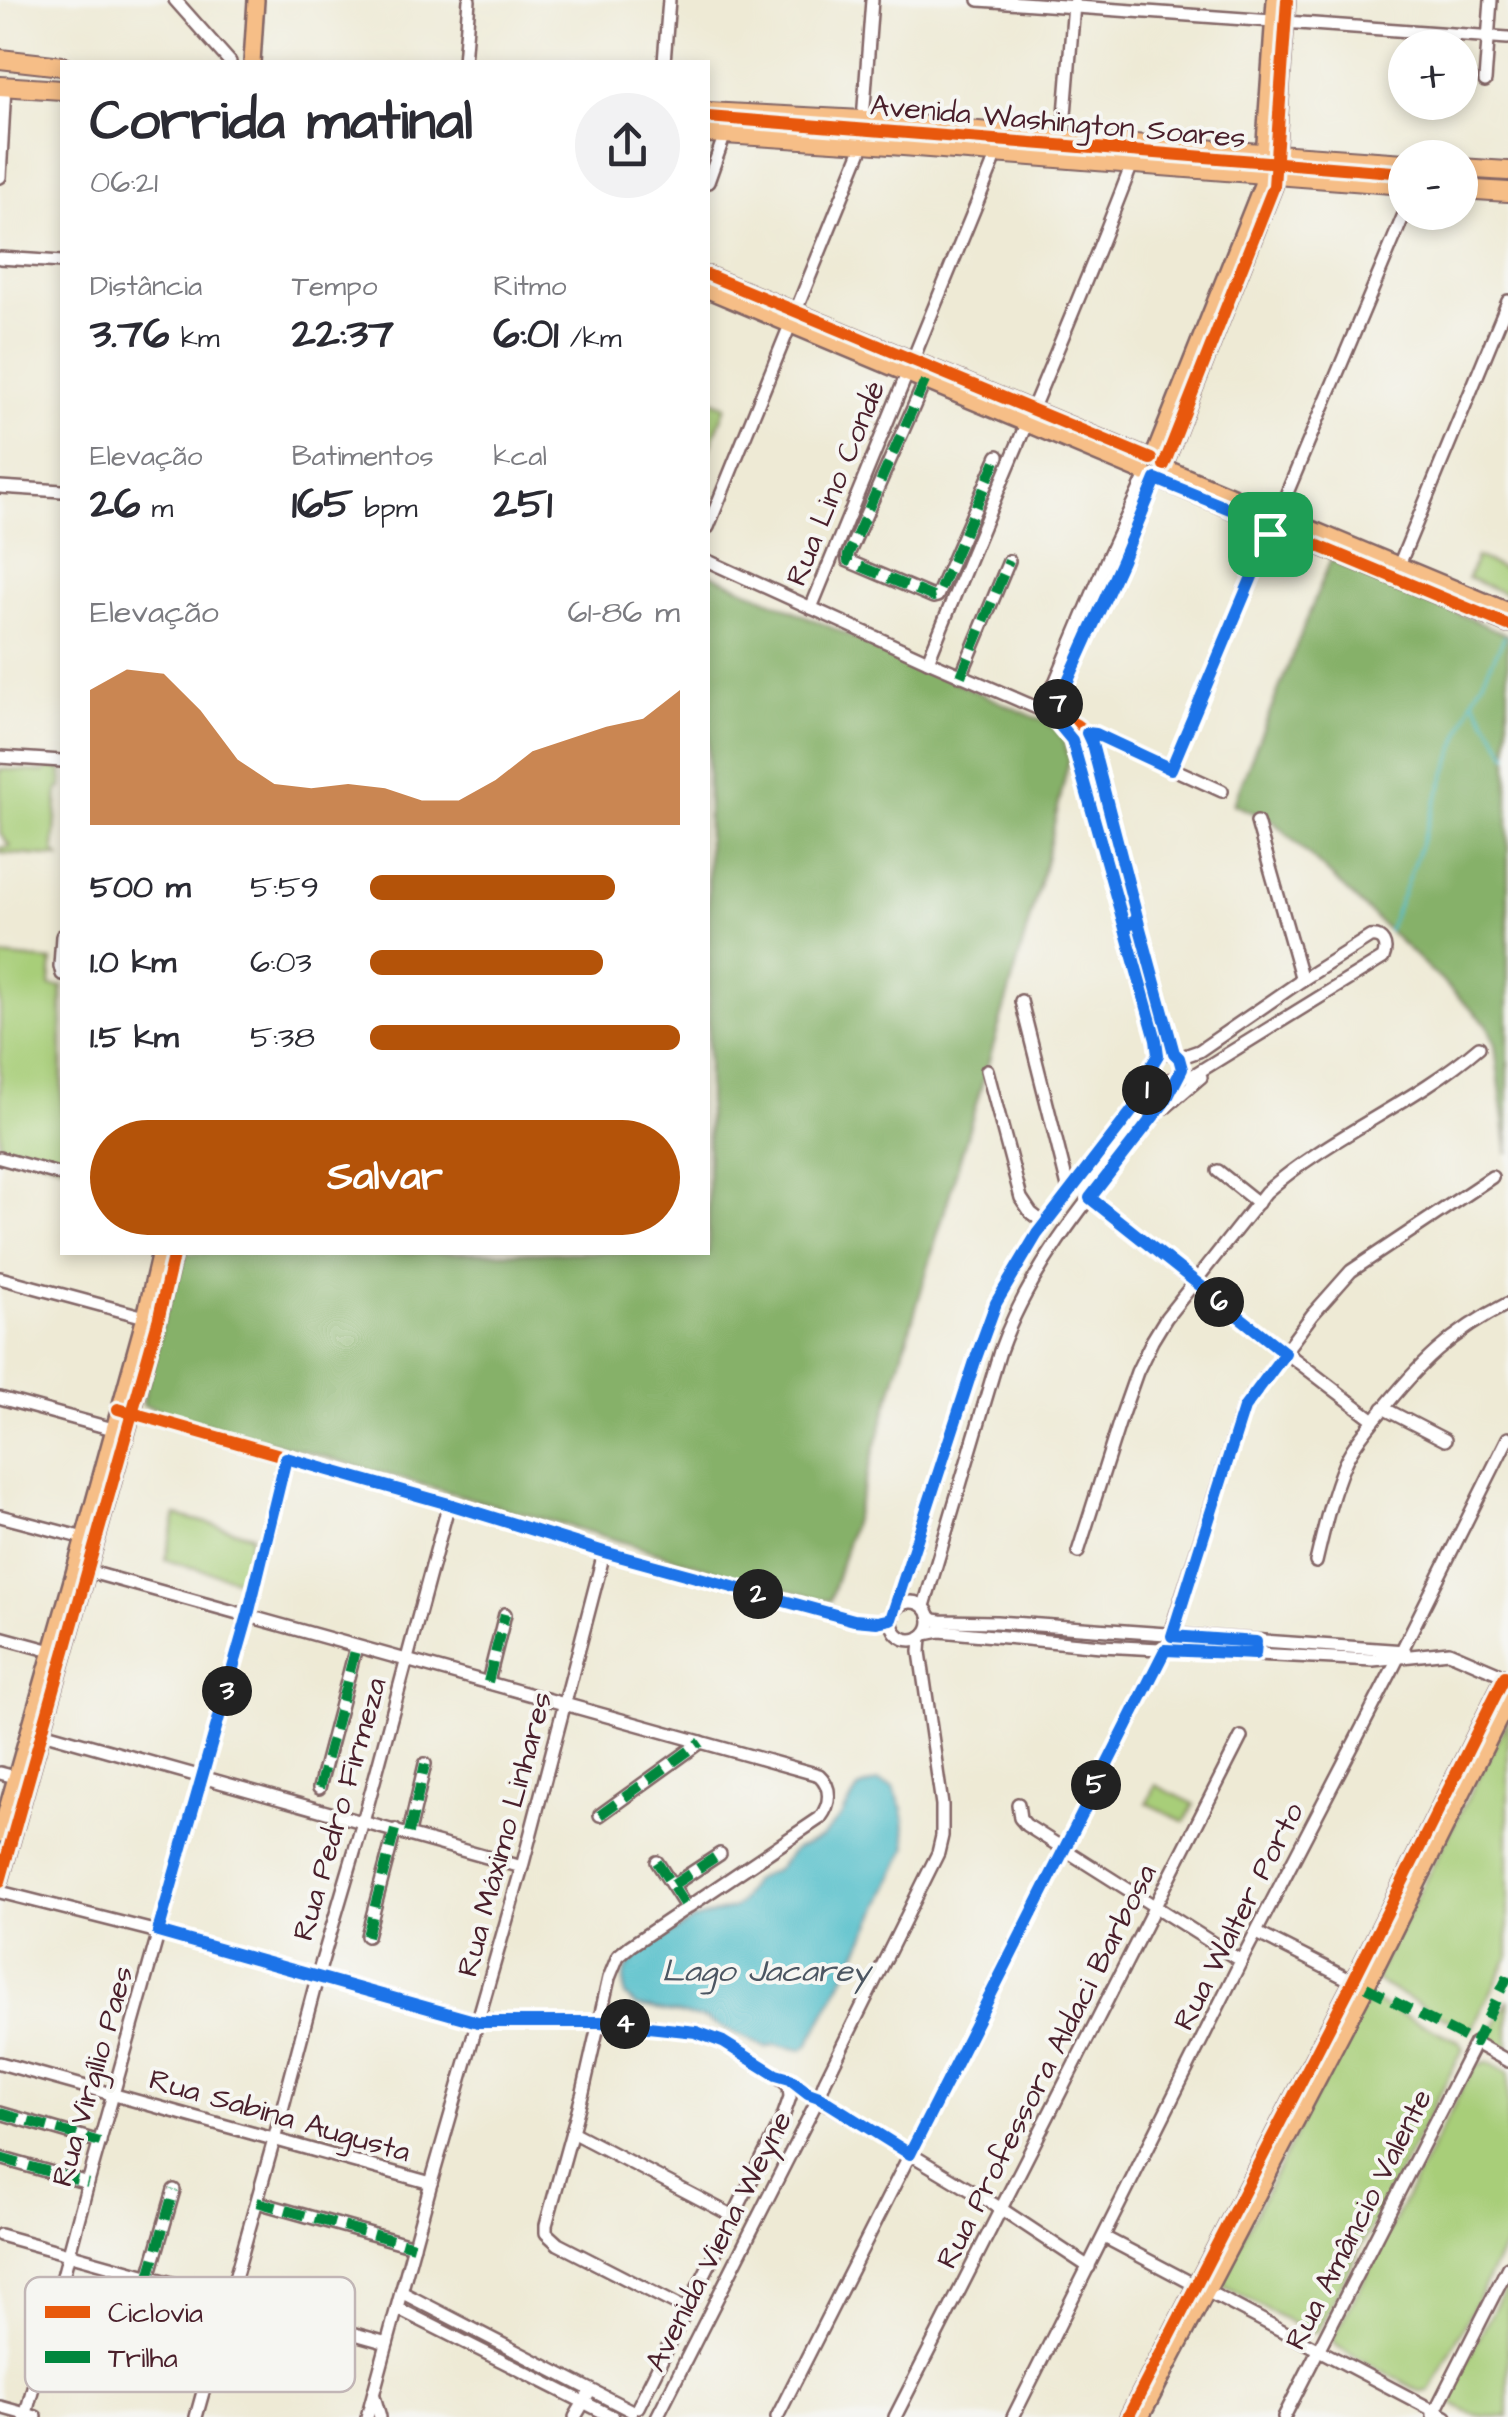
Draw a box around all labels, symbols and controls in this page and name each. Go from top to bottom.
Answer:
map controls [1388,30,1478,230]
button: + [1388,30,1478,120]
text: Corrida matinal [90,84,473,160]
street label: Avenida Washington Soares [868,85,1247,160]
button: share [575,93,680,198]
button: − [1388,140,1478,230]
text: 06:21 [90,160,158,205]
text: Distância [90,267,202,306]
text: Tempo [292,267,377,306]
text: Ritmo [493,267,566,306]
text: 3.76 [90,306,169,364]
text: 22:37 [292,306,394,364]
text: 6:01 [493,306,559,364]
text: km [169,319,220,358]
text: /km [559,319,622,358]
street label: Rua Lino Condé [776,375,896,592]
text: Elevação [90,437,203,476]
text: Batimentos [292,437,433,476]
text: kcal [493,437,547,476]
text: 26 [90,476,140,534]
text: 165 [292,476,353,534]
text: 251 [493,476,552,534]
text: m [140,489,173,528]
text: bpm [353,489,417,528]
pin [1228,492,1313,577]
icon: arrive [1243,507,1298,562]
text: Elevação [90,590,219,635]
text: 61–86 m [567,590,680,635]
pin: 7 [1033,679,1083,729]
text: 7 [1049,684,1067,723]
text: 500 m [90,865,191,910]
text: 5:59 [250,865,319,910]
text: 1.0 km [90,940,176,985]
text: 6:03 [250,940,312,985]
text: 1.5 km [90,1015,179,1060]
text: 5:38 [250,1015,315,1060]
pin: 1 [1122,1065,1172,1115]
text: 1 [1145,1070,1149,1109]
button: Salvar [90,1120,680,1235]
pin: 6 [1194,1277,1244,1327]
text: 6 [1210,1282,1228,1321]
pin: 2 [733,1569,783,1619]
text: 2 [750,1574,766,1613]
pin: 3 [202,1666,252,1716]
text: 3 [220,1671,234,1710]
street label: Rua Pedro Firmeza [282,1673,398,1946]
street label: Rua Máximo Linhares [447,1687,563,1981]
pin: 5 [1071,1760,1121,1810]
text: 5 [1086,1765,1106,1804]
street label: Rua Walter Porto [1163,1795,1315,2038]
street label: Rua Professora Aldaci Barbosa [926,1857,1167,2276]
water label: Lago Jacarey [662,1949,873,1995]
street label: Rua Virgílio Paes [41,1961,145,2192]
pin: 4 [600,1999,650,2049]
text: 4 [615,2004,635,2043]
street label: Rua Sabina Augusta [144,2059,415,2174]
street label: Rua Amâncio Valente [1275,2082,1443,2357]
street label: Avenida Viena Weyne [635,2104,804,2379]
legend [25,2277,355,2392]
text: Ciclovia [108,2294,203,2333]
text: Trilha [108,2339,178,2378]

